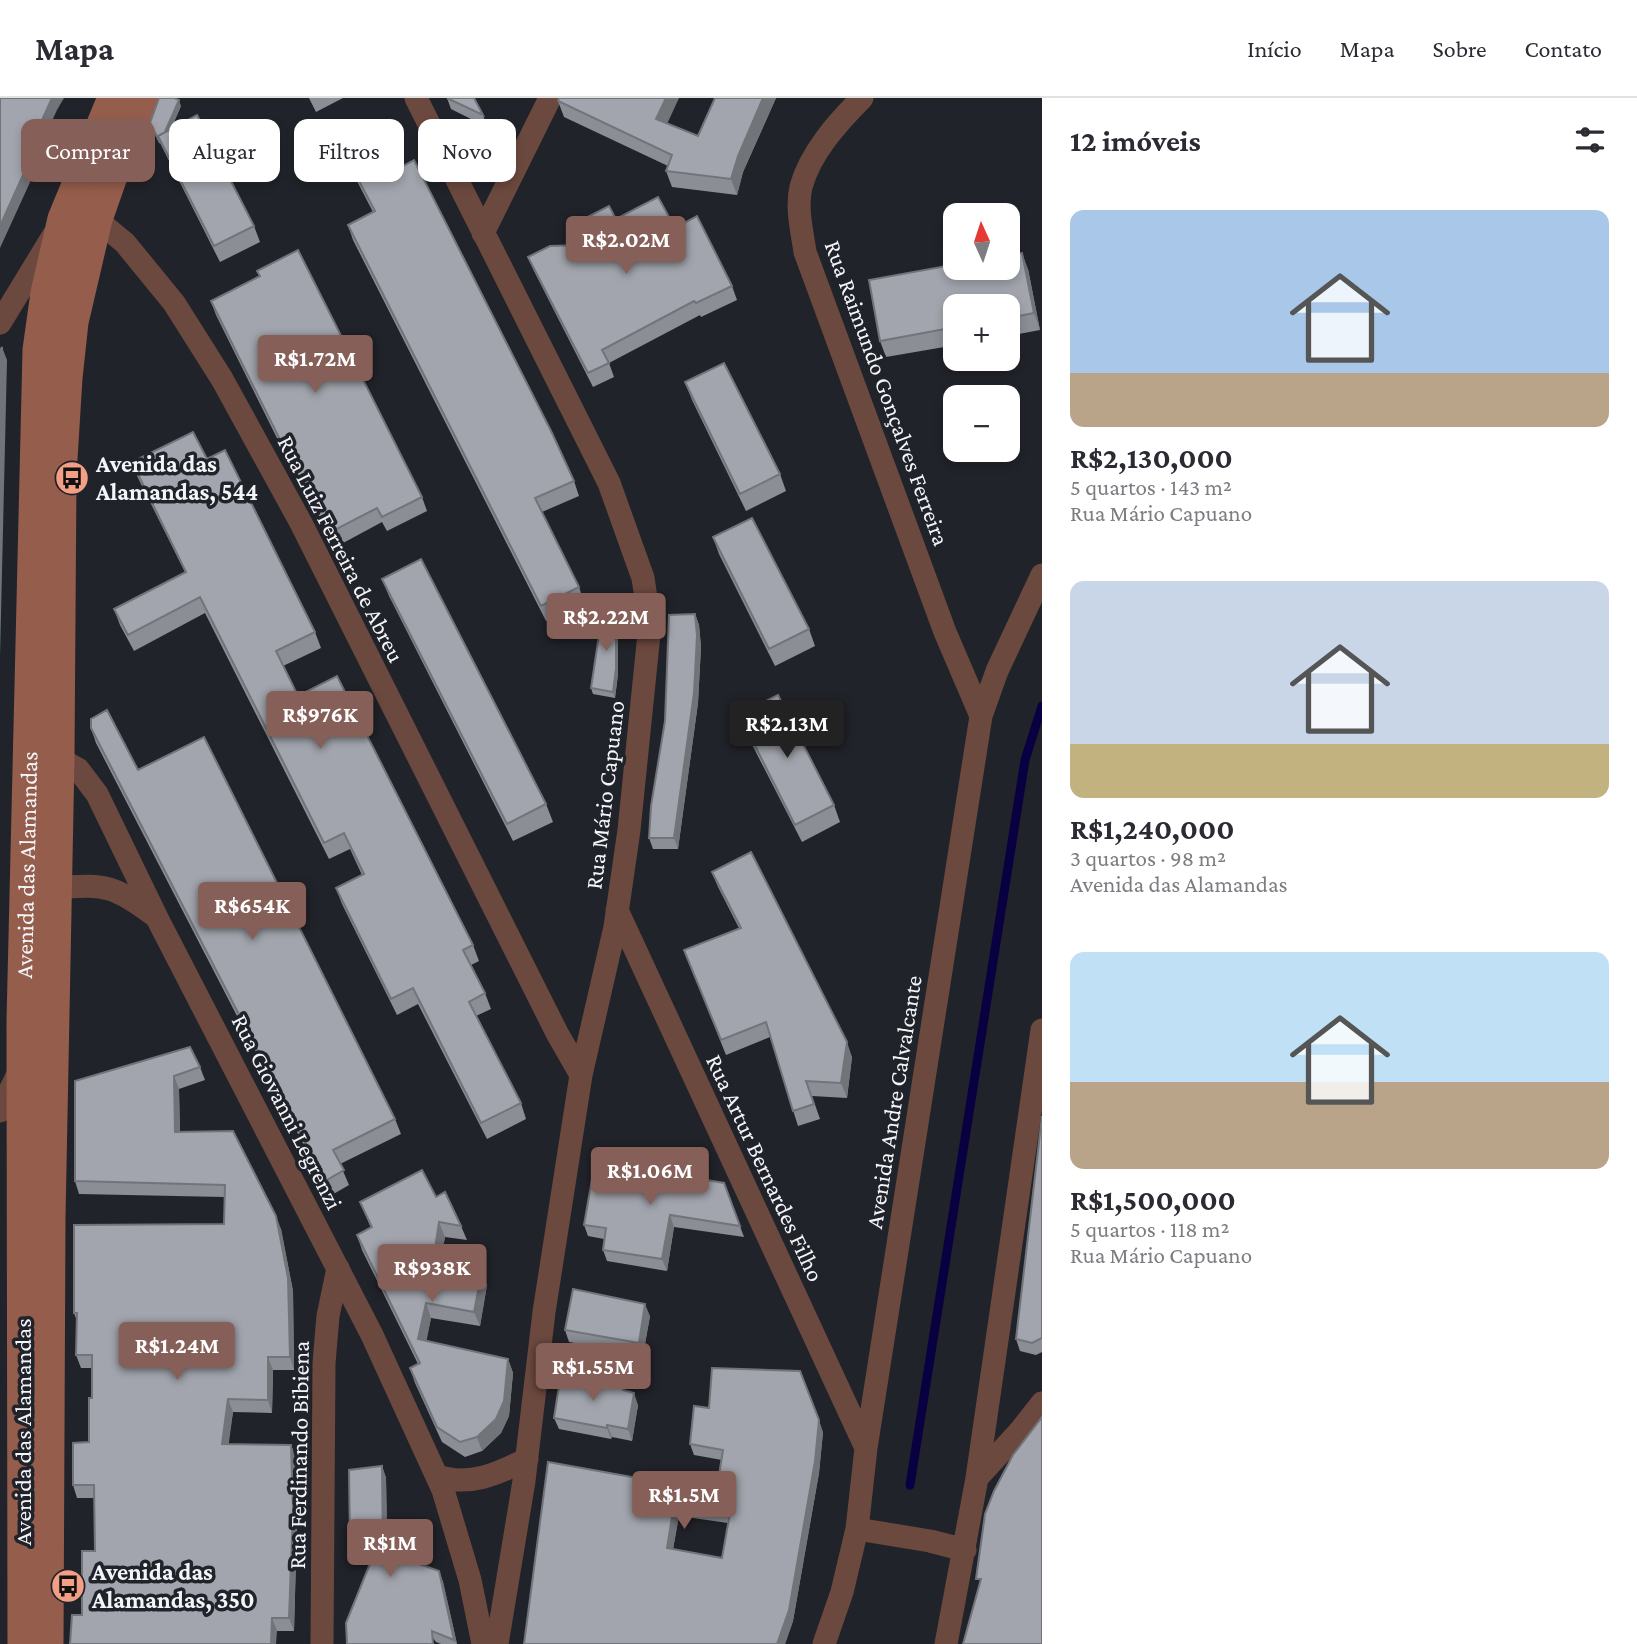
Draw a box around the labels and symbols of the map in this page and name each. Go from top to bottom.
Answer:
north arrow [943,203,1020,280]
pin: R$2.02M [561,216,691,276]
street label: Rua Raimundo Gonçalves Ferreira [820,237,955,549]
pin: R$1.72M [250,336,380,395]
street label: Rua Luiz Ferreira de Abreu [273,431,410,667]
place label: Avenida das Alamandas, 544 [95,450,258,506]
bus stop icon: Avenida das Alamandas, 544 [53,459,91,497]
pin: R$2.22M [541,594,671,653]
pin: R$976K [263,692,377,751]
street label: Rua Mário Capuano [580,699,629,891]
pin: R$2.13M [722,700,852,760]
street label: Avenida das Alamandas [10,751,42,979]
pin: R$654K [195,882,309,942]
street label: Avenida Andre Calvalcante [860,973,927,1231]
street label: Rua Giovanni Legrenzi [227,1010,348,1214]
street label: Rua Artur Bernardes Filho [701,1050,830,1286]
pin: R$1.06M [585,1148,715,1207]
pin: R$938K [375,1244,489,1304]
street label: Avenida das Alamandas [9,1318,36,1546]
pin: R$1.24M [112,1322,242,1382]
street label: Rua Ferdinando Bibiena [283,1340,314,1570]
pin: R$1.55M [528,1344,658,1403]
pin: R$1.5M [627,1472,741,1531]
pin: R$1M [349,1520,431,1579]
place label: Avenida das Alamandas, 350 [91,1558,255,1614]
bus stop icon: Avenida das Alamandas, 350 [49,1567,87,1605]

